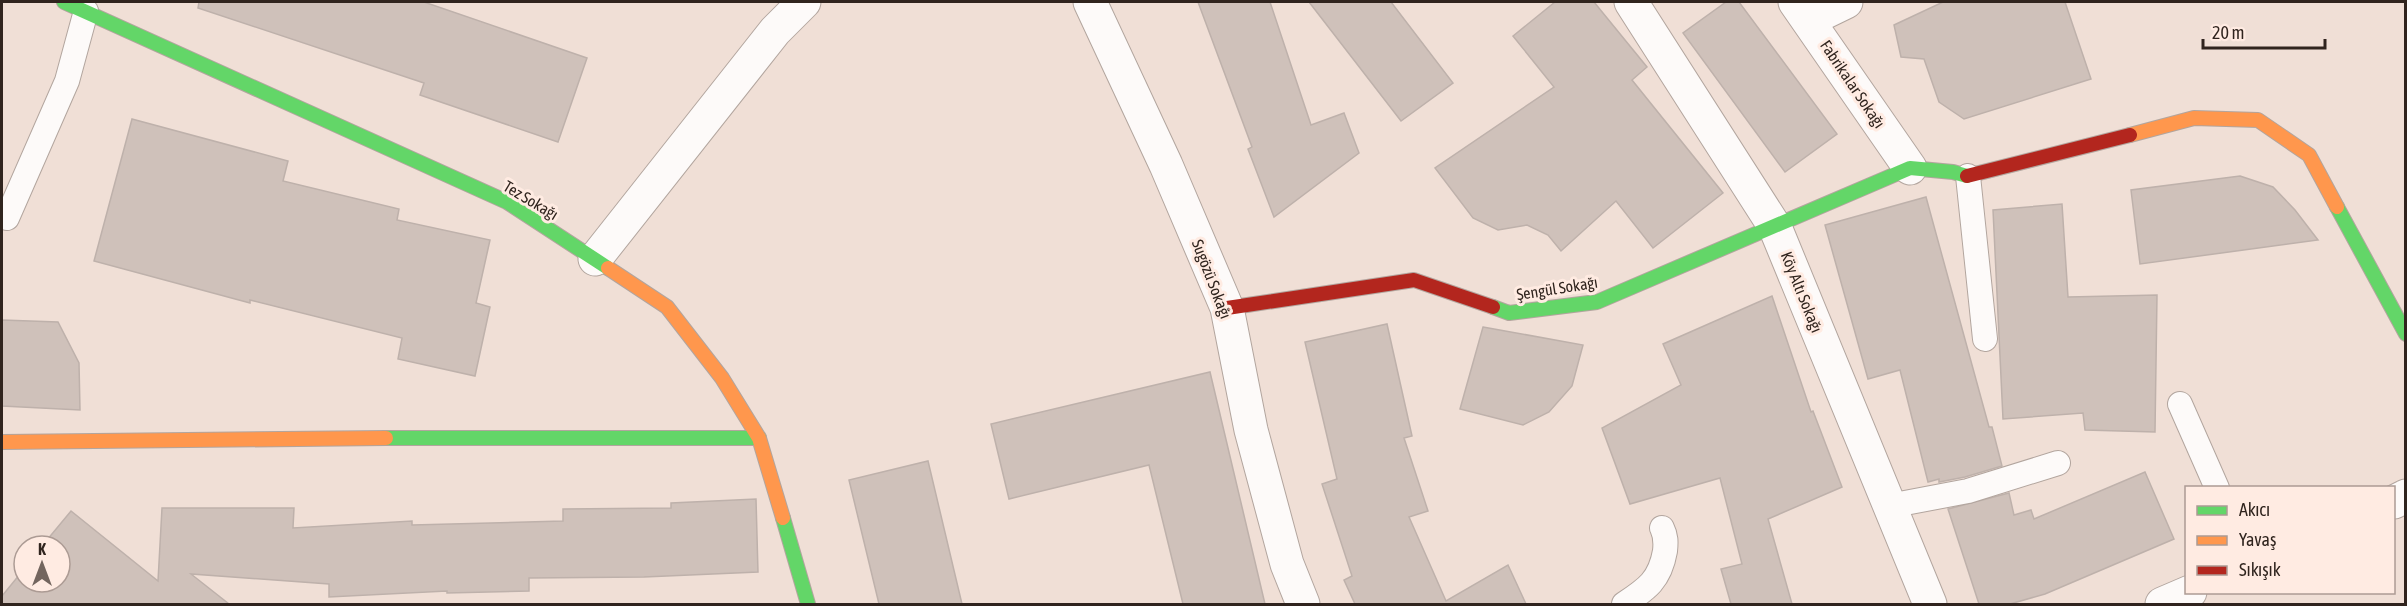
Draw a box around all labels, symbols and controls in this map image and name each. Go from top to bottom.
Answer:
scale bar [2203,12,2324,50]
text: 20 m [2212,22,2244,43]
street label: Fabrikalar Sokağı [1816,37,1889,132]
street label: Tez Sokağı [500,177,562,224]
street label: Sugözü Sokağı [1188,237,1235,321]
street label: Köy Altı Sokağı [1777,249,1826,335]
street label: Şengül Sokağı [1515,273,1599,304]
legend [2185,486,2395,594]
text: Akıcı [2239,499,2270,520]
text: Yavaş [2239,529,2276,550]
north arrow [12,534,72,594]
text: K [38,540,46,558]
text: Sıkışık [2239,559,2281,580]

